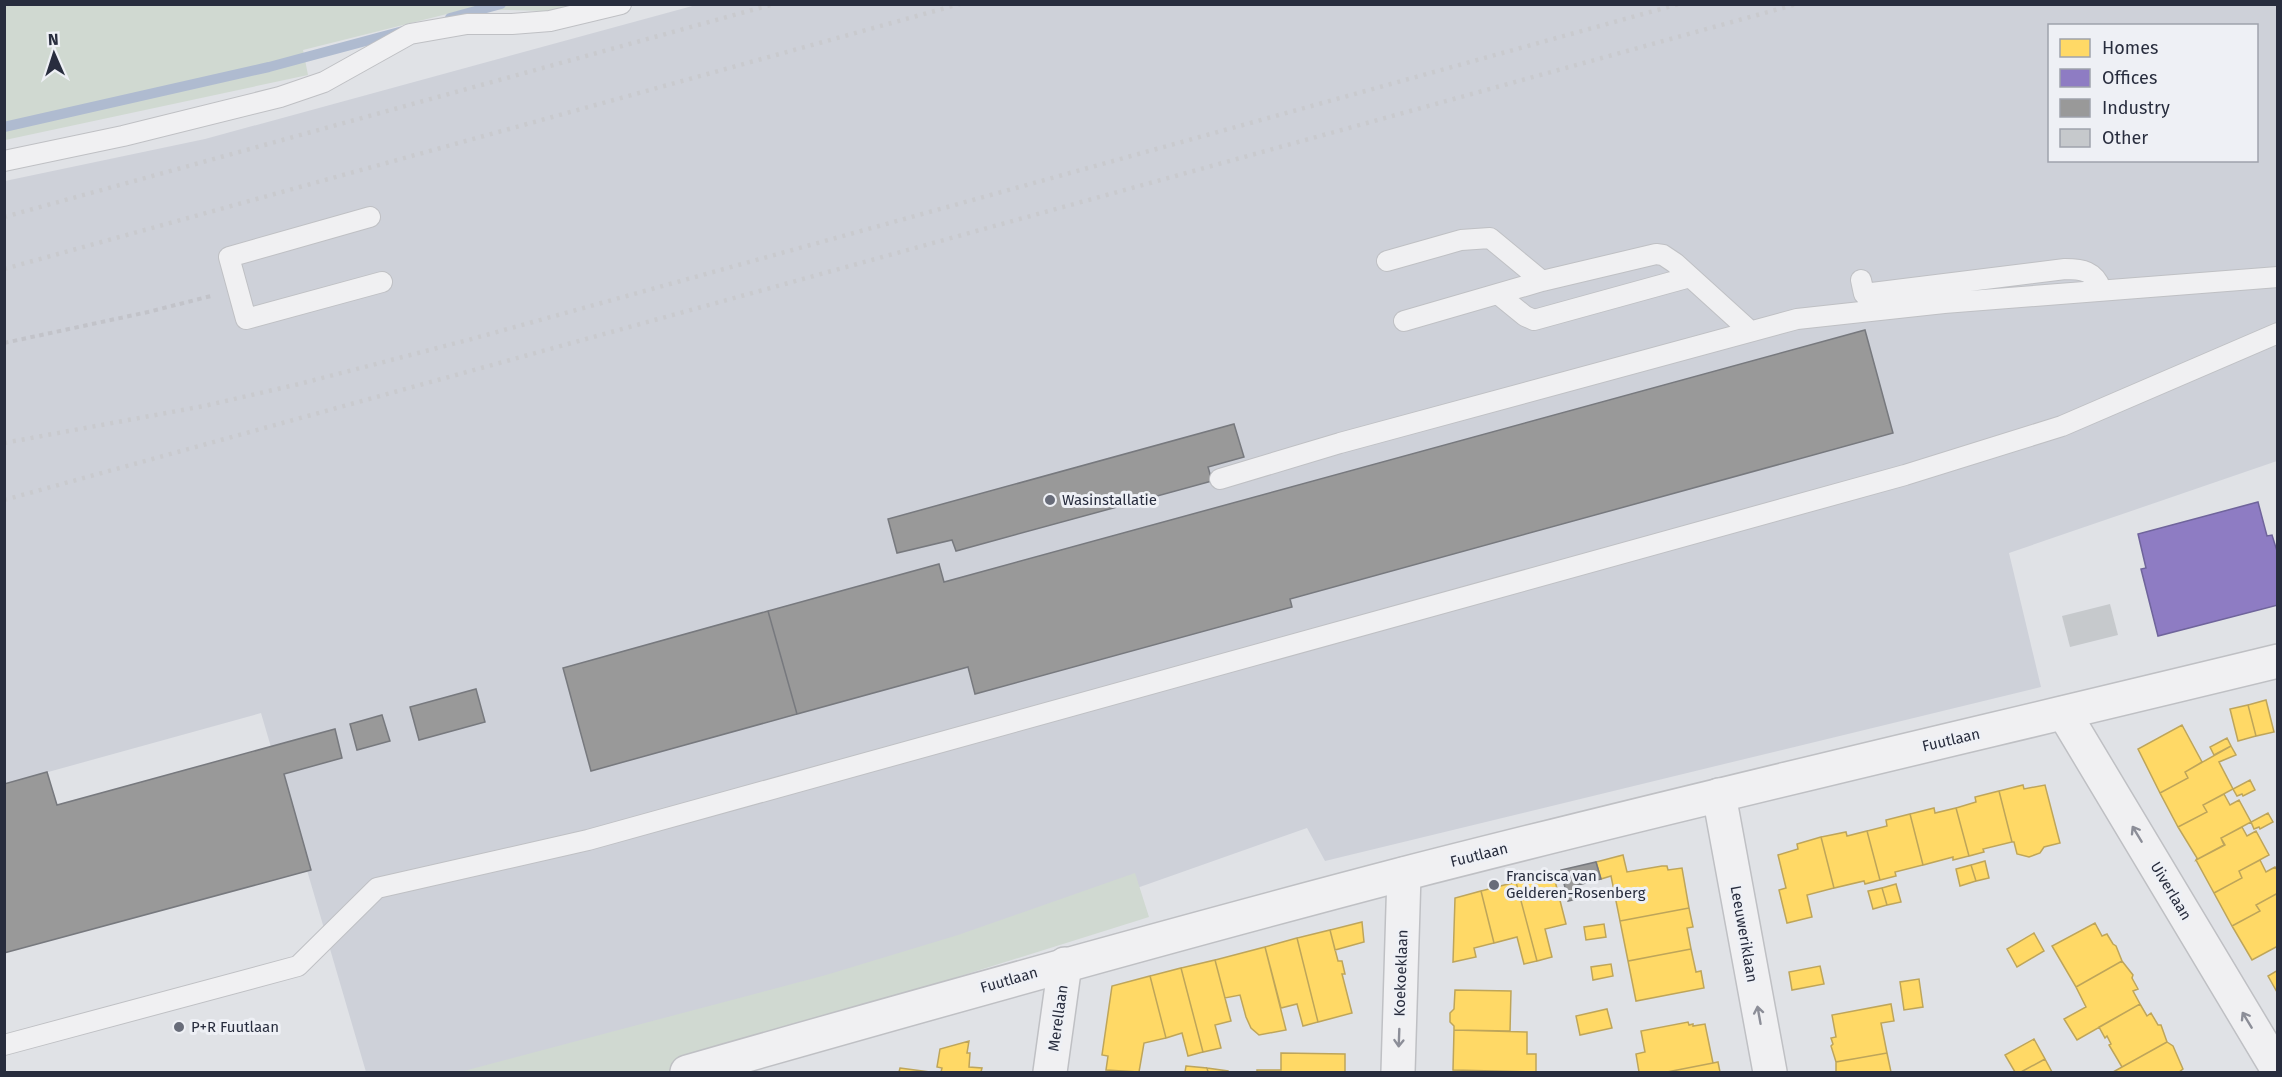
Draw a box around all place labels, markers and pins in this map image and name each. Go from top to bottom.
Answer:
place label: Wasinstallatie [1062,491,1157,509]
marker: Wasinstallatie [1043,493,1057,507]
place label: Francisca van Gelderen-Rosenberg [1506,867,1646,902]
marker: Francisca van Gelderen-Rosenberg [1487,878,1501,892]
place label: P+R Fuutlaan [191,1018,279,1036]
marker: P+R Fuutlaan [172,1020,186,1034]

